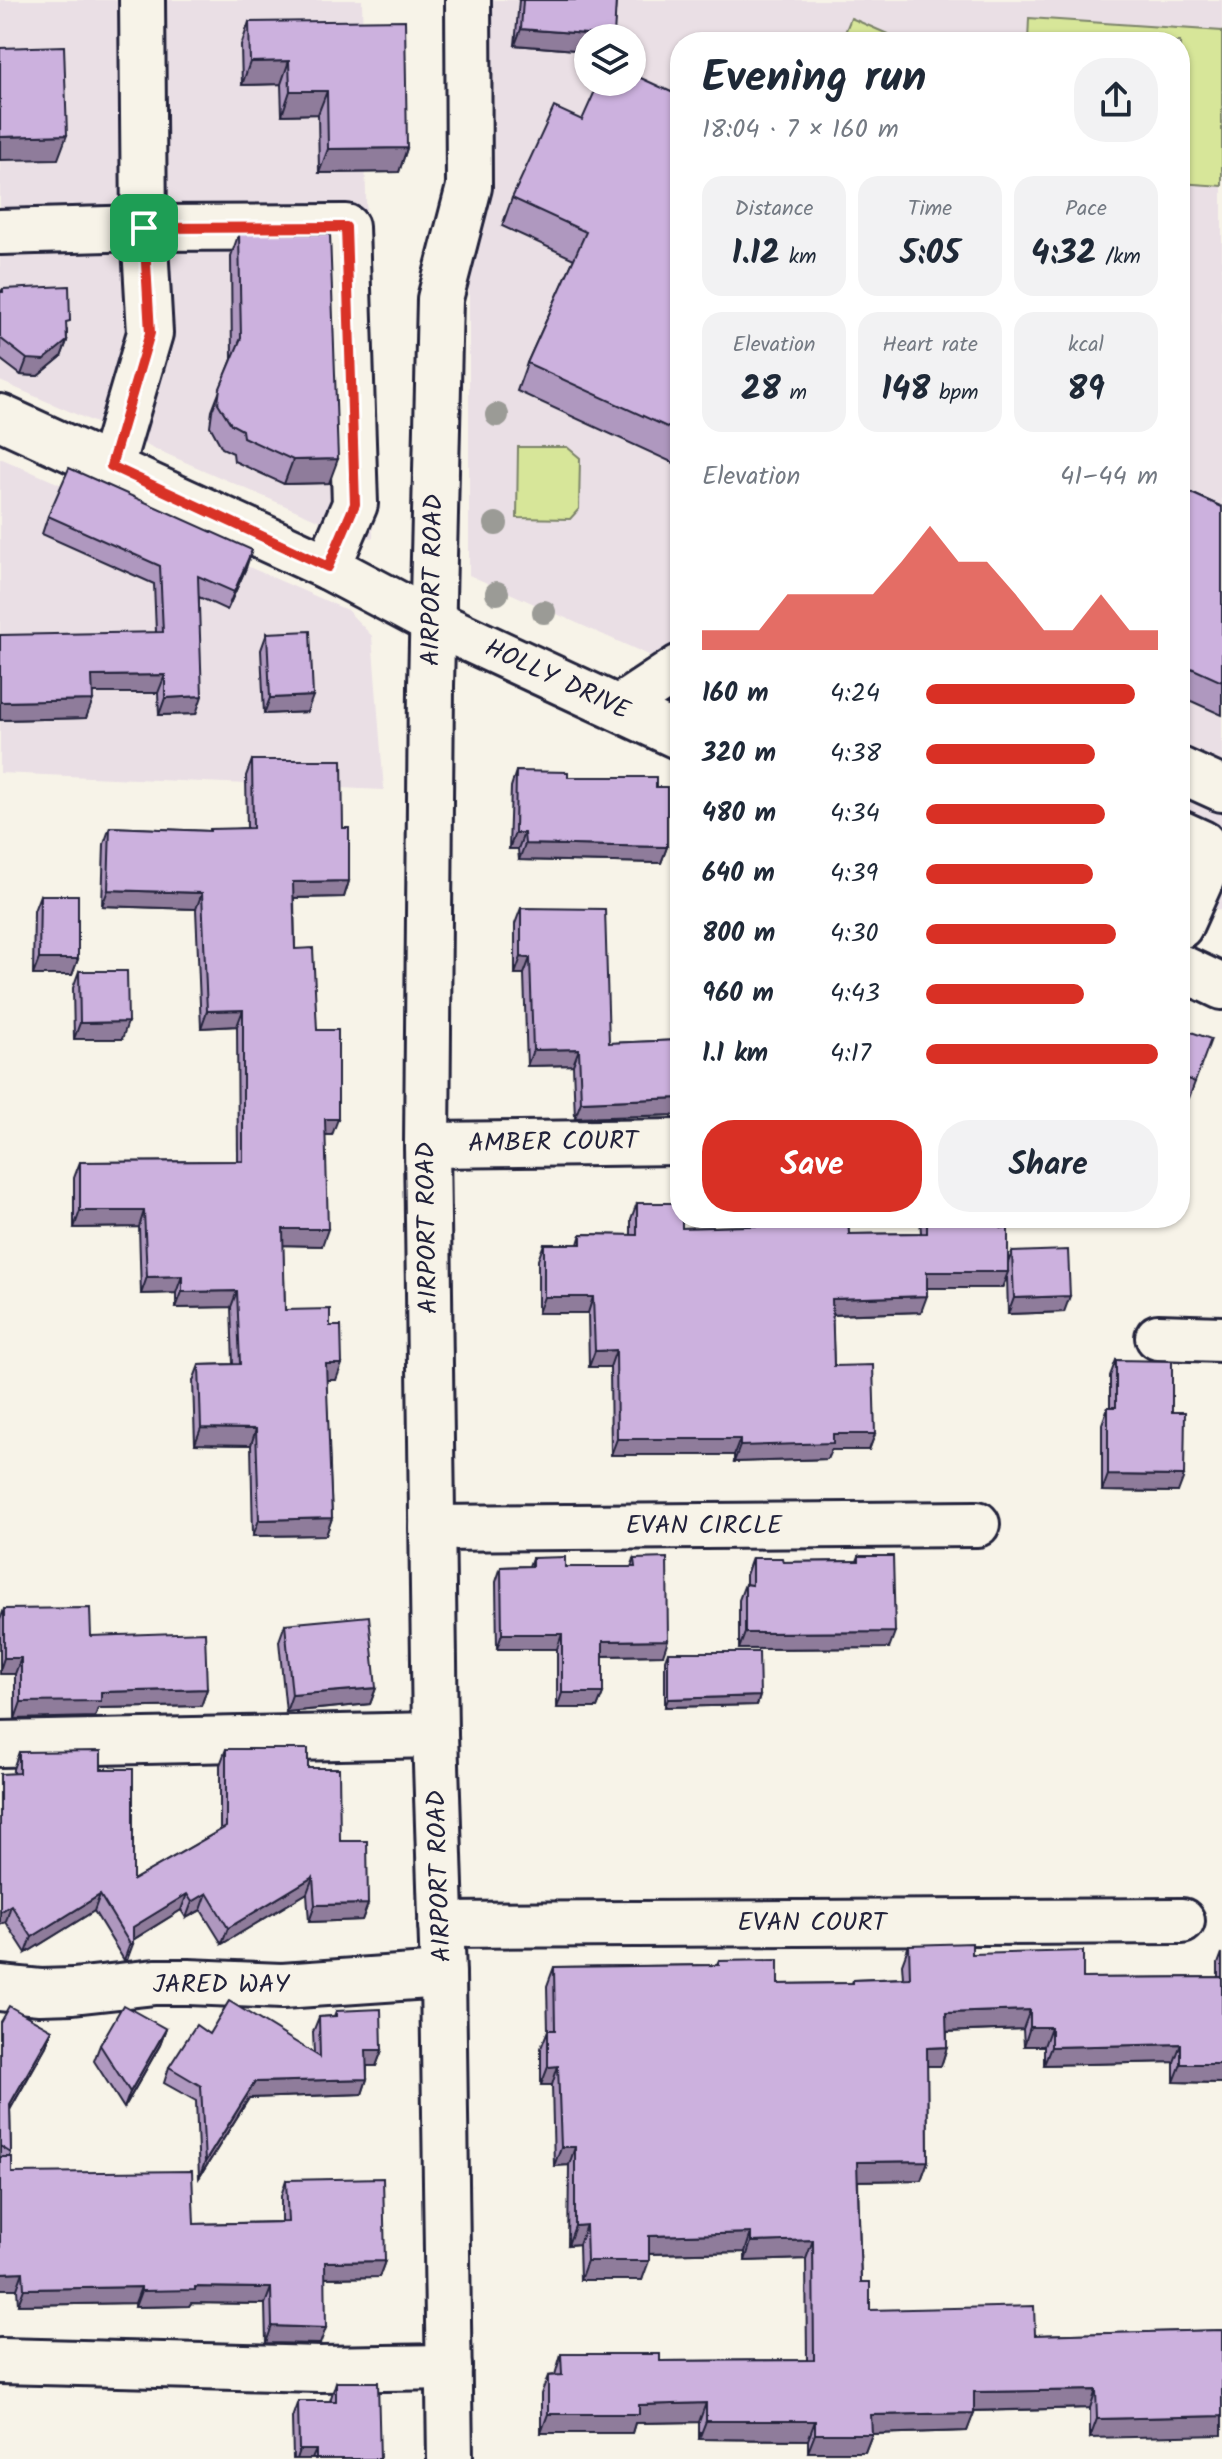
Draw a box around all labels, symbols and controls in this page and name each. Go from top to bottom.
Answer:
map controls [574,24,646,96]
button: layers [574,24,646,96]
text: Evening run [702,44,926,114]
button: share [1074,58,1158,142]
text: 18:04 · 7 × 160 m [702,109,899,151]
text: Distance [734,192,814,227]
text: Time [908,192,952,227]
text: Pace [1065,192,1107,227]
pin [110,194,178,262]
icon: arrive [122,206,166,250]
text: 1.12 [731,227,780,281]
text: 5:05 [900,227,960,281]
text: 4:32 [1031,227,1096,281]
text: km [780,240,817,275]
text: /km [1096,240,1141,275]
text: Elevation [732,328,816,363]
text: Heart rate [882,328,978,363]
text: kcal [1068,328,1104,363]
text: 28 [741,363,781,417]
text: 148 [881,363,930,417]
text: 89 [1067,363,1105,417]
text: m [781,376,807,411]
text: bpm [930,376,979,411]
text: Elevation [702,456,800,498]
text: 41–44 m [1060,456,1158,498]
street label: AIRPORT ROAD [410,493,456,667]
street label: HOLLY DRIVE [477,628,637,732]
text: 160 m [702,673,769,715]
text: 4:24 [830,673,880,715]
text: 320 m [702,733,776,775]
text: 4:38 [830,733,881,775]
text: 480 m [702,793,776,835]
text: 4:34 [830,793,880,835]
text: 640 m [702,853,775,895]
text: 4:39 [830,853,878,895]
text: 800 m [702,913,775,955]
text: 4:30 [830,913,879,955]
text: 960 m [702,973,774,1015]
text: 4:43 [830,973,880,1015]
text: 1.1 km [702,1033,768,1075]
text: 4:17 [830,1033,871,1075]
street label: AMBER COURT [468,1120,640,1165]
button: Save [702,1120,922,1212]
button: Share [938,1120,1158,1212]
street label: AIRPORT ROAD [405,1141,451,1315]
street label: EVAN CIRCLE [626,1505,783,1547]
street label: AIRPORT ROAD [416,1789,464,1963]
street label: EVAN COURT [737,1902,889,1944]
street label: JARED WAY [153,1964,290,2006]

